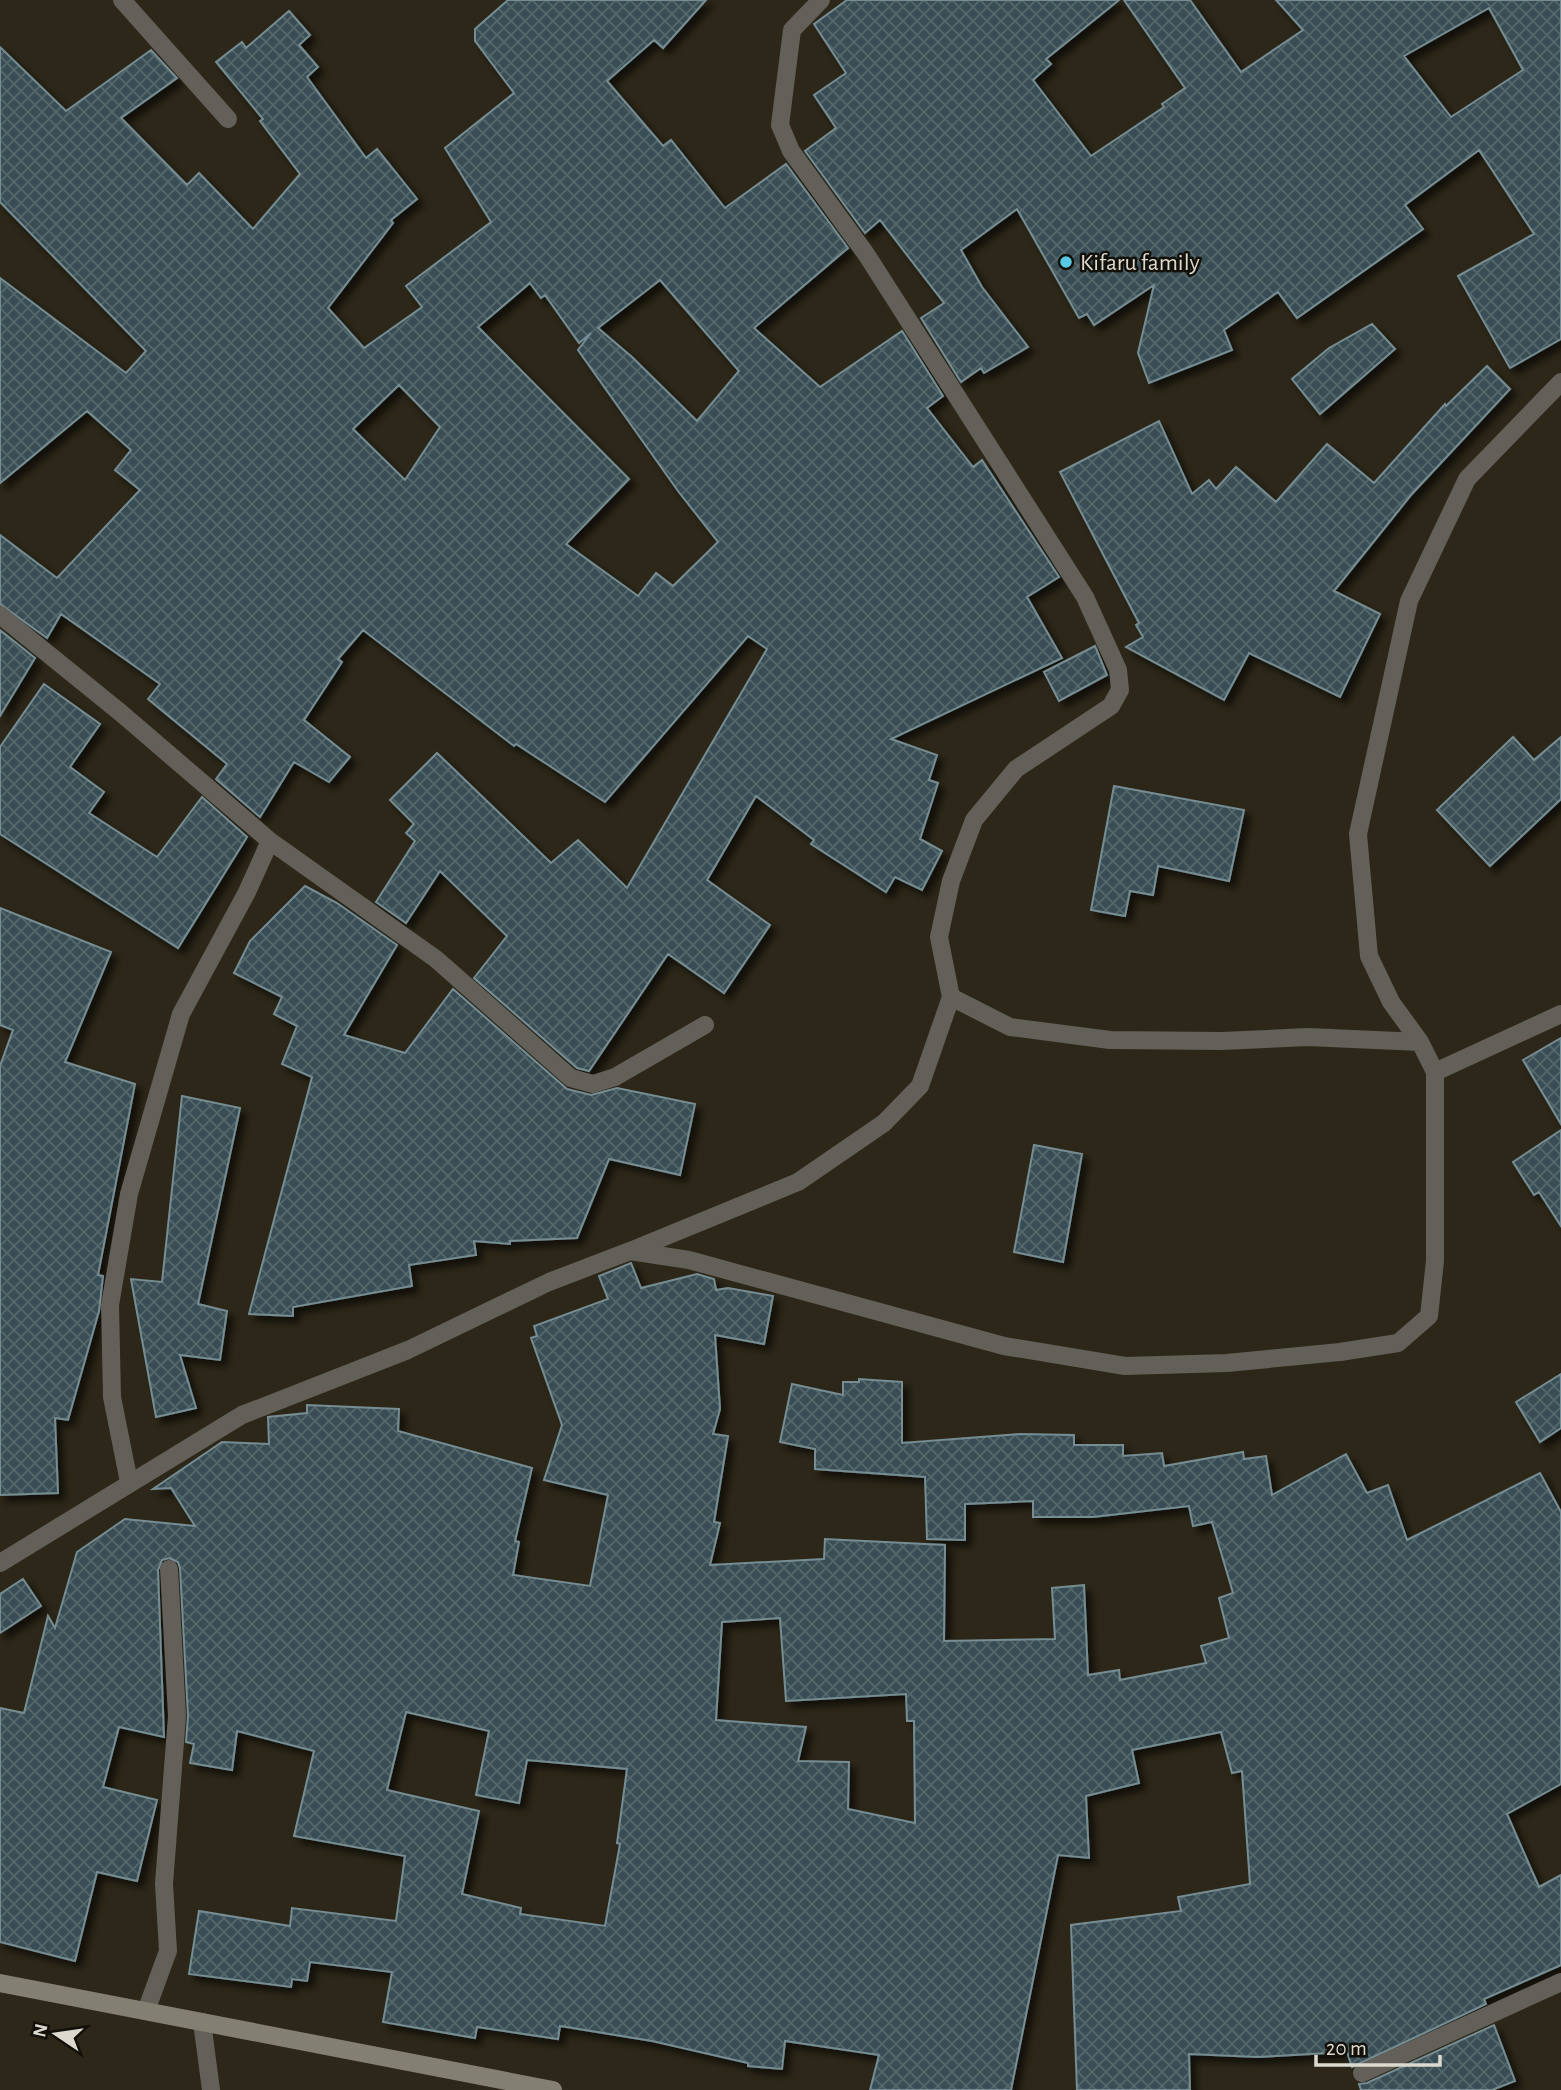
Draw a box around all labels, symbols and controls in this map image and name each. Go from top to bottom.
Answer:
place label: Kifaru family [1080,251,1200,275]
marker: Kifaru family [1058,254,1074,270]
north arrow [21,1999,91,2069]
text: N [30,2022,52,2039]
scale bar [1316,2024,1440,2068]
text: 20 m [1326,2038,1367,2059]

